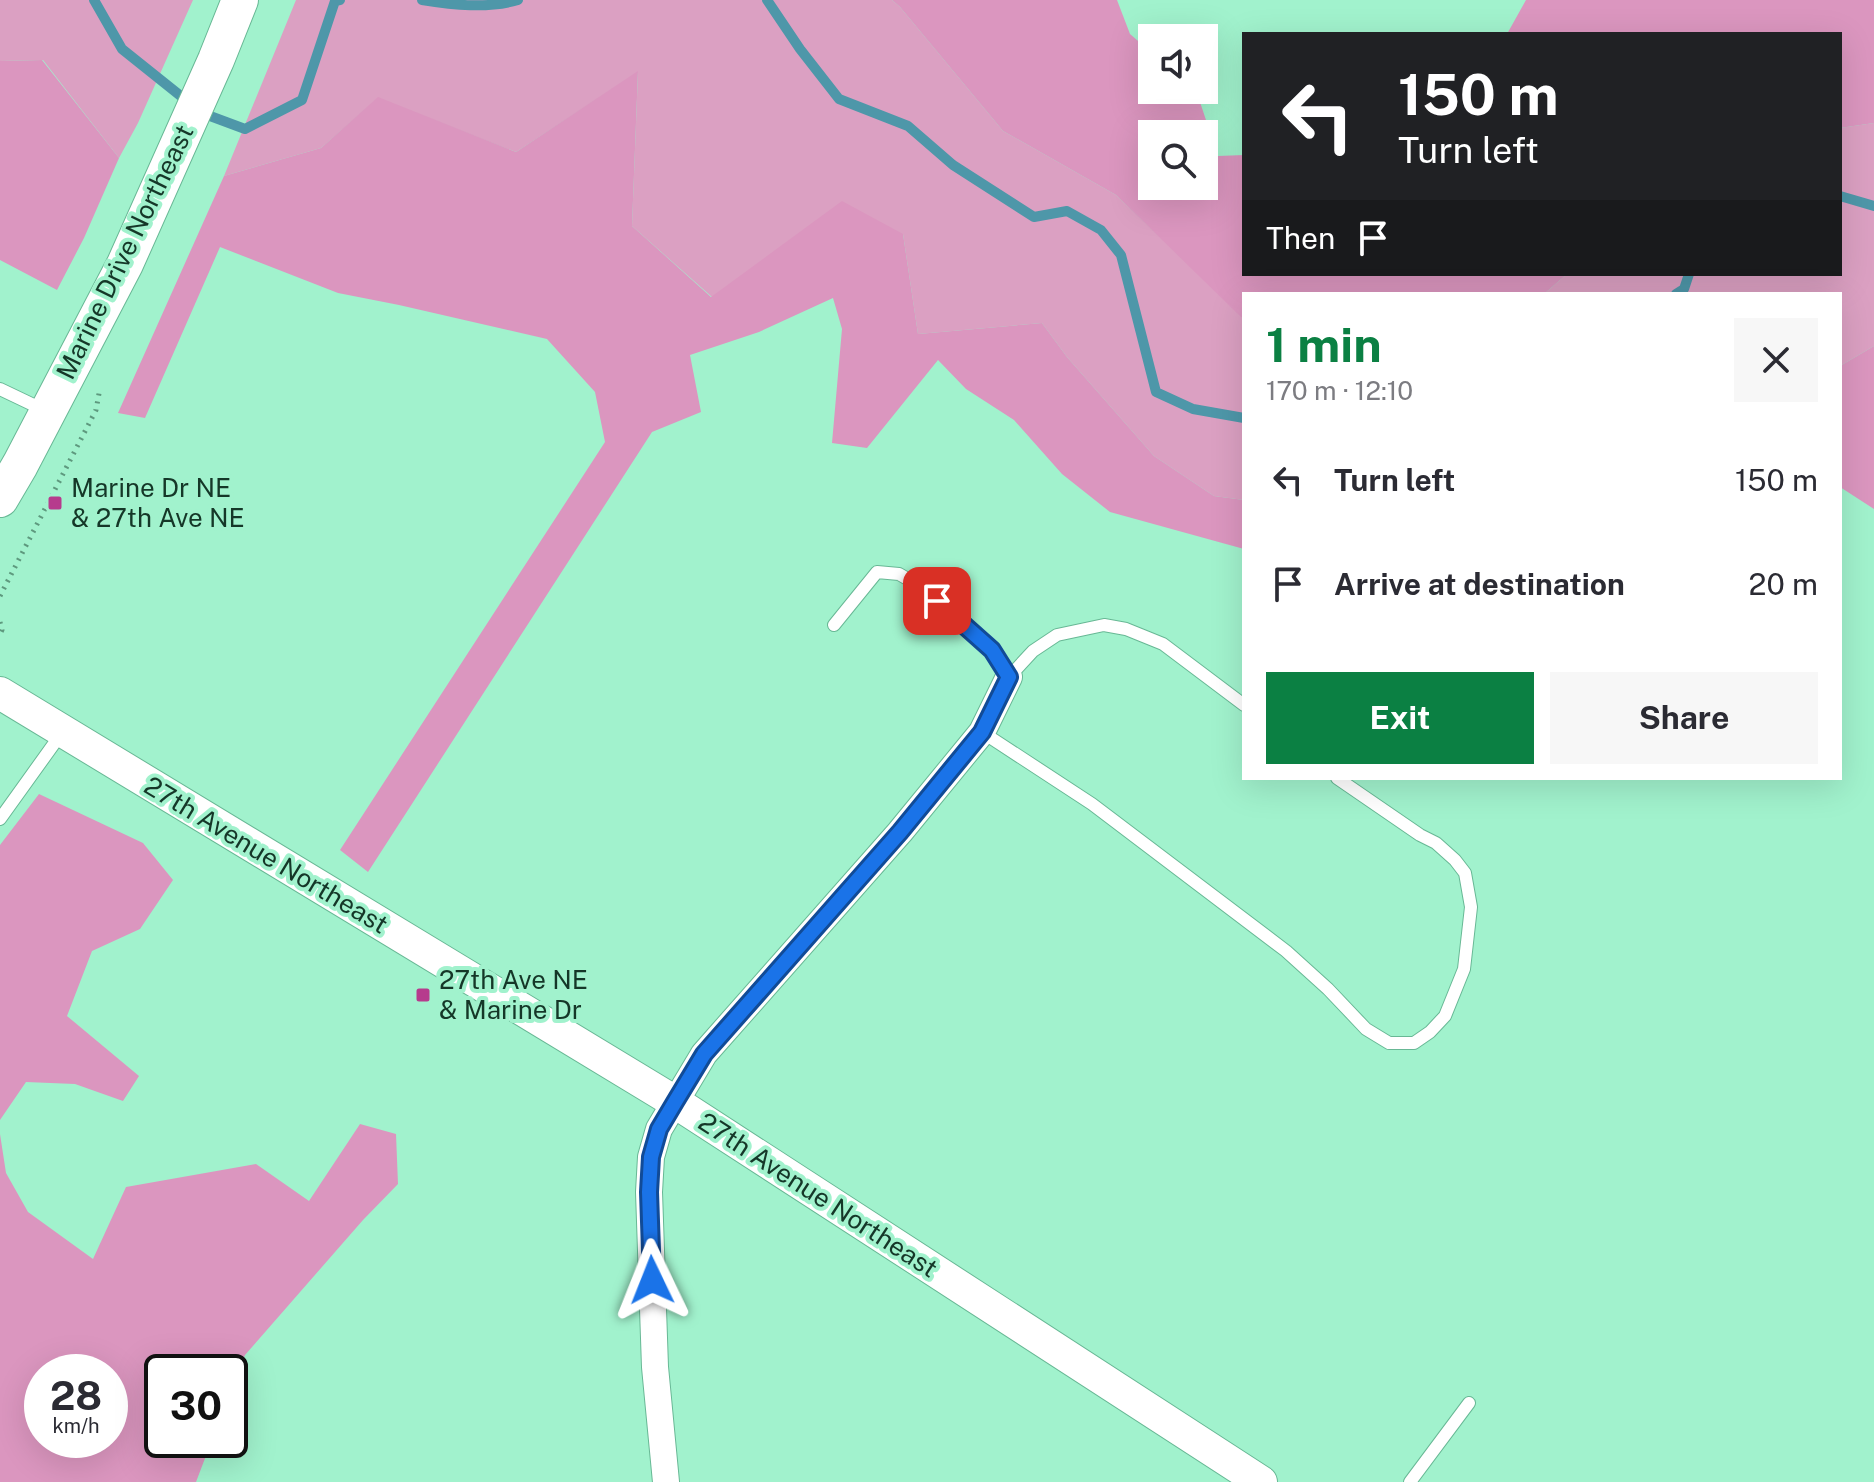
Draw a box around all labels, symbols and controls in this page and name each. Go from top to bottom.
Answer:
map controls [1138,24,1218,200]
button: sound [1138,24,1218,104]
text: 150 m [1398,62,1559,128]
icon: left [1266,64,1370,168]
street label: Marine Drive Northeast [49,120,200,384]
button: search [1138,120,1218,200]
text: Turn left [1398,129,1539,171]
icon: arrive [1351,216,1395,260]
text: Then [1266,220,1335,256]
text: 1 min [1266,316,1382,373]
button: close [1734,318,1818,402]
text: 170 m · 12:10 [1266,375,1413,406]
icon: left [1266,458,1310,502]
text: Turn left [1334,462,1455,498]
text: 150 m [1735,462,1818,498]
place label: Marine Dr NE & 27th Ave NE [71,472,245,533]
marker: Marine Dr NE & 27th Ave NE [46,494,64,512]
icon: arrive [1266,562,1310,606]
text: Arrive at destination [1334,566,1625,602]
text: 20 m [1749,566,1818,602]
pin [903,567,971,635]
icon: arrive [915,579,959,623]
button: Exit [1266,672,1534,764]
button: Share [1550,672,1818,764]
street label: 27th Avenue Northeast [139,769,394,940]
place label: 27th Ave NE & Marine Dr [439,964,588,1025]
marker: 27th Ave NE & Marine Dr [414,986,432,1004]
street label: 27th Avenue Northeast [693,1106,944,1283]
position arrow [610,1238,694,1322]
speed limit sign: 30 [144,1354,248,1458]
text: 28 [50,1372,102,1419]
text: km/h [52,1414,100,1438]

